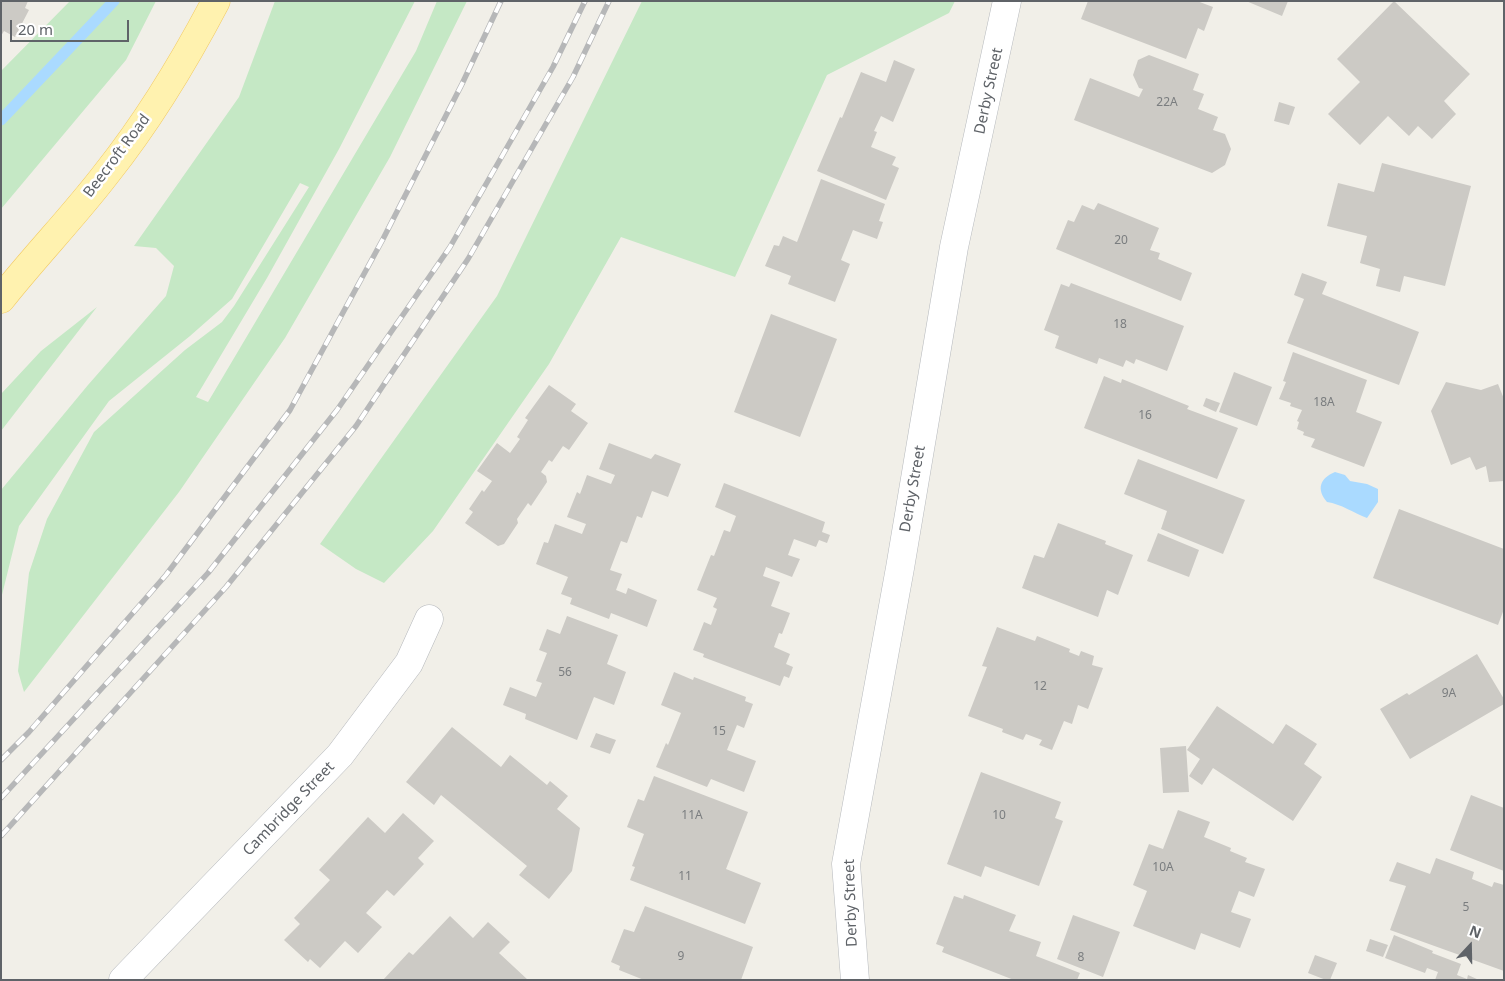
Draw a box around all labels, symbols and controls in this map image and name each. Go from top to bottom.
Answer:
scale bar [12,10,131,42]
text: 20 m [18,19,53,39]
street label: Derby Street [971,46,1007,136]
house number: 22A [1156,96,1178,110]
street label: Beecroft Road [80,111,154,201]
house number: 20 [1114,234,1128,248]
house number: 18 [1113,318,1127,332]
house number: 18A [1313,396,1335,410]
house number: 16 [1138,409,1152,423]
street label: Derby Street [896,444,930,534]
house number: 56 [558,666,572,680]
house number: 12 [1033,680,1047,694]
house number: 9A [1442,687,1456,701]
house number: 15 [712,725,726,739]
street label: Cambridge Street [239,758,339,860]
house number: 11A [681,809,703,823]
house number: 10 [992,809,1006,823]
street label: Derby Street [840,859,862,947]
house number: 10A [1152,861,1174,875]
house number: 11 [678,870,692,884]
house number: 5 [1463,901,1469,915]
north arrow [1445,921,1495,971]
text: N [1467,921,1484,942]
house number: 9 [678,950,684,964]
house number: 8 [1078,951,1084,965]

